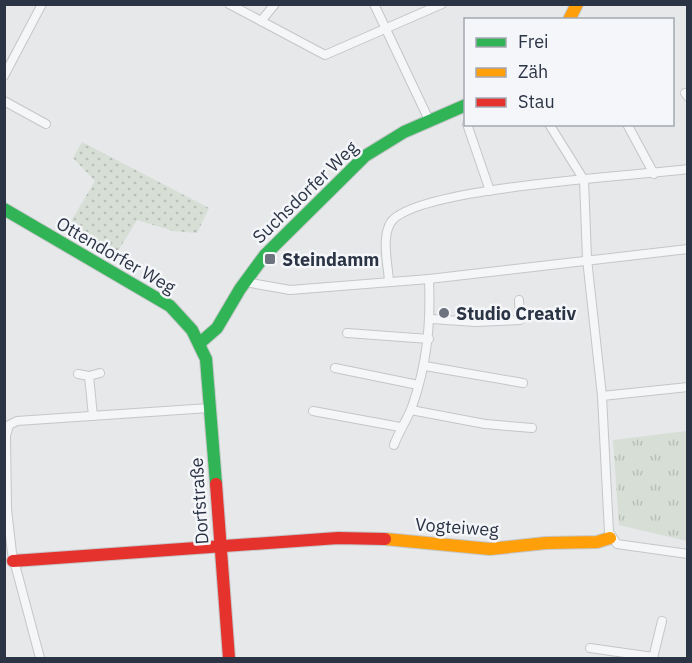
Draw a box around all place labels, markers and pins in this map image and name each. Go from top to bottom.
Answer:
place label: Steindamm [282,248,379,271]
marker: Steindamm [263,252,277,266]
place label: Studio Creativ [456,302,576,325]
marker: Studio Creativ [437,306,451,320]

